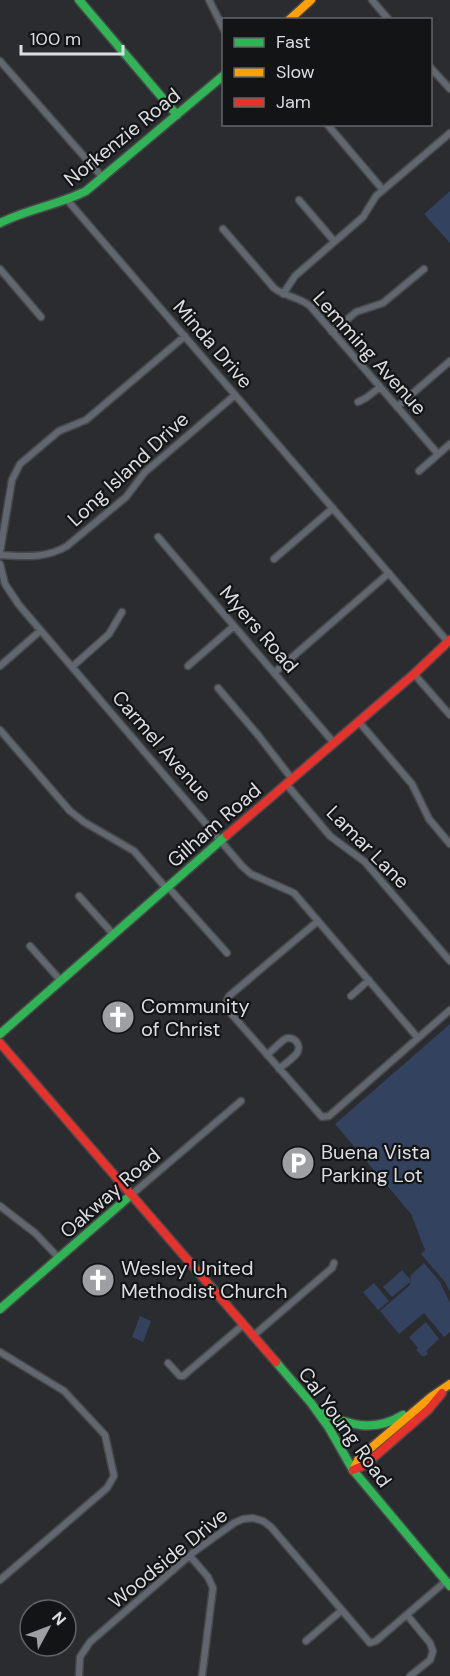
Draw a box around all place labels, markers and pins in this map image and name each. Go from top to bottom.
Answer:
place label: Community of Christ [141,993,250,1042]
church icon: Community of Christ [100,999,136,1035]
place label: Buena Vista Parking Lot [321,1139,430,1188]
parking icon: Buena Vista Parking Lot [280,1145,316,1181]
place label: Wesley United Methodist Church [121,1255,287,1304]
church icon: Wesley United Methodist Church [80,1262,116,1298]

